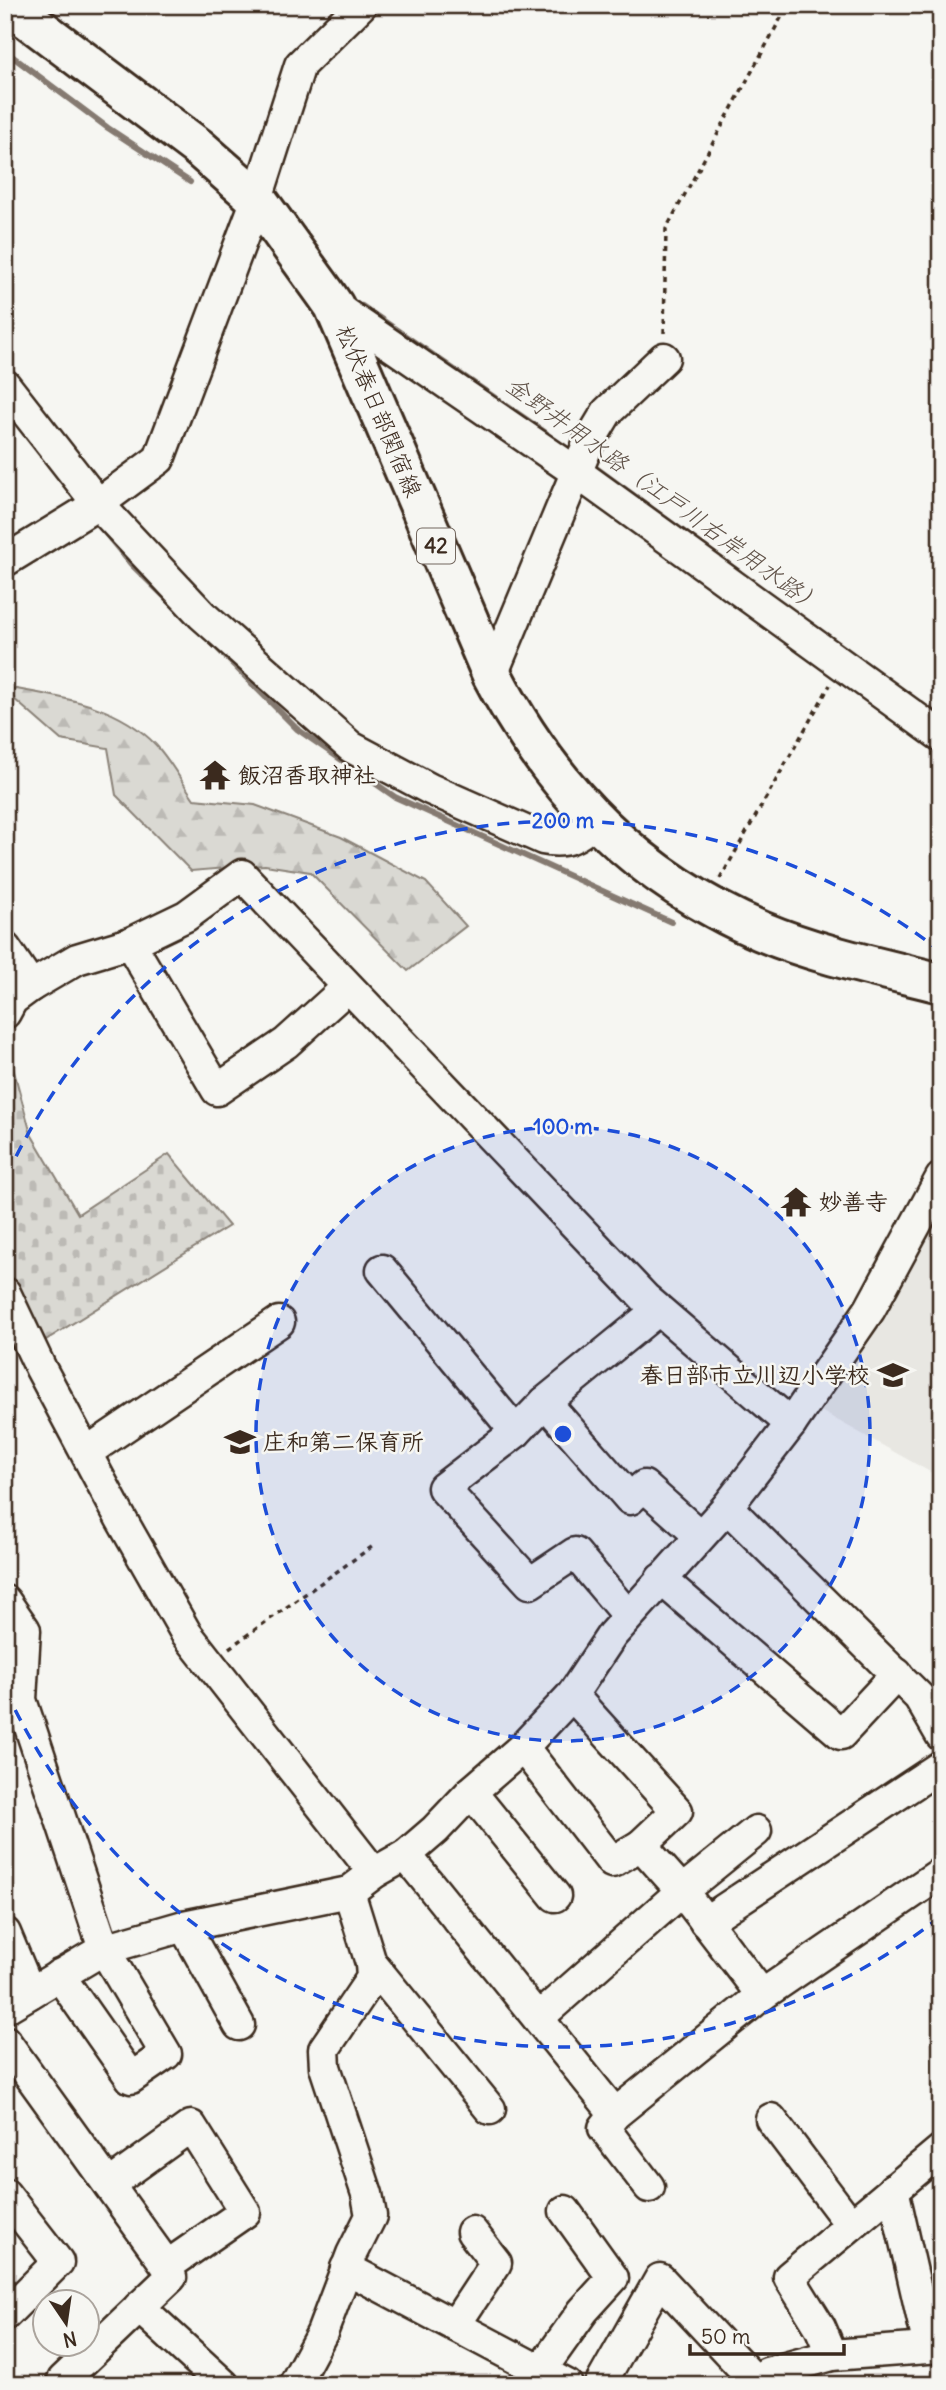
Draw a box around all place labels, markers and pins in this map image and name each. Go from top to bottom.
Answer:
temple icon: 飯沼香取神社 [198,758,232,792]
place label: 飯沼香取神社 [238,760,376,789]
temple icon: 妙善寺 [779,1185,813,1219]
place label: 妙善寺 [819,1187,888,1216]
school or university icon: 春日部市立川辺小学校 [876,1358,910,1392]
place label: 春日部市立川辺小学校 [640,1360,870,1389]
centre of rings [551,1422,575,1446]
school or university icon: 庄和第二保育所 [223,1425,257,1459]
place label: 庄和第二保育所 [263,1427,424,1456]

